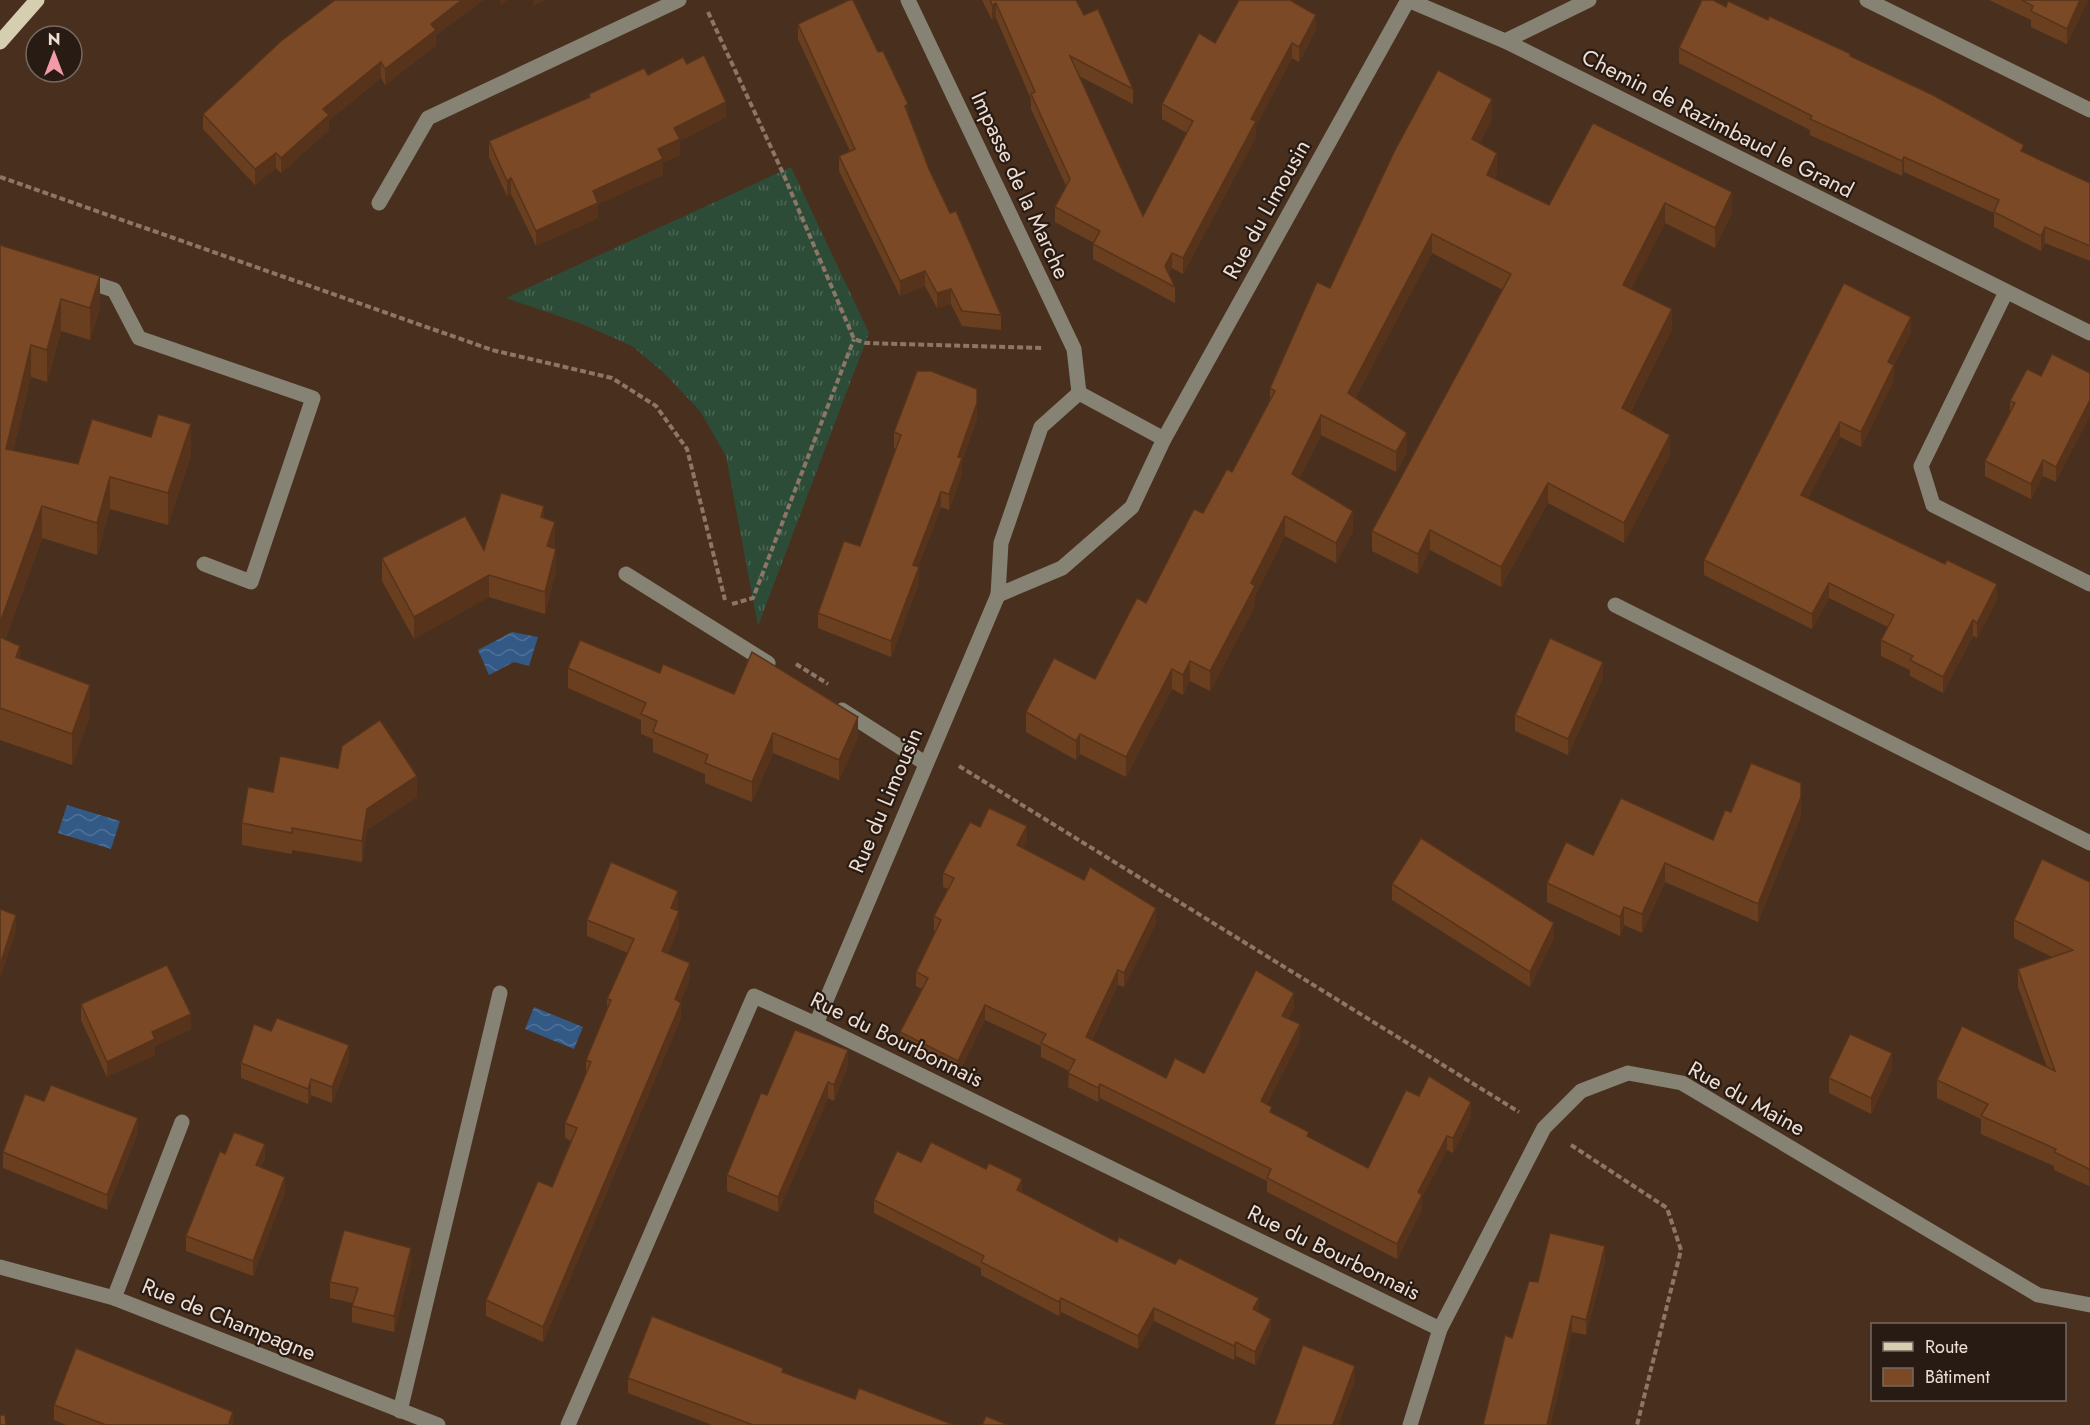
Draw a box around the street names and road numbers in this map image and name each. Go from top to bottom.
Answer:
street label: Chemin de Razimbaud le Grand [1576,40,1860,206]
street label: Impasse de la Marche [964,86,1078,284]
street label: Rue du Limousin [1214,133,1318,285]
street label: Rue du Limousin [840,722,930,878]
street label: Rue du Bourbonnais [805,983,989,1095]
street label: Rue du Maine [1683,1053,1811,1143]
street label: Rue du Bourbonnais [1242,1196,1426,1308]
street label: Rue de Champagne [137,1269,321,1369]

